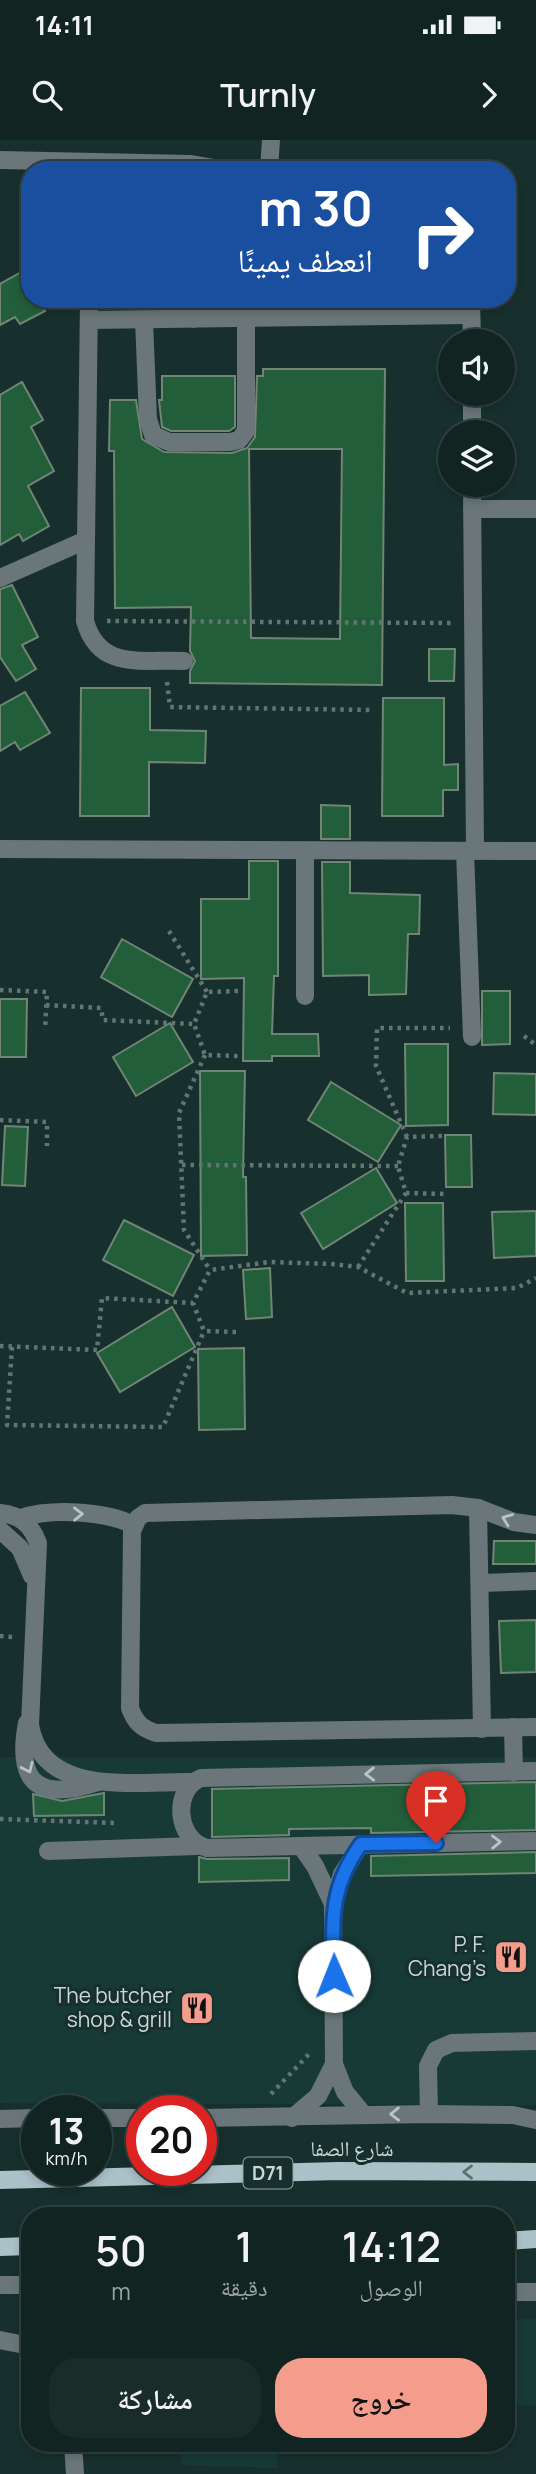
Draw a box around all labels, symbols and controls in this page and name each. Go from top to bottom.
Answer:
text: 14:11 [35,7,94,43]
text: Turnly [220,73,316,117]
icon: search [28,76,66,114]
icon: forward [470,76,508,114]
text: 30 m [258,174,373,241]
icon: right [397,189,488,280]
text: انعطف يمينًا [238,238,373,282]
map controls [438,329,515,497]
button: sound [438,329,515,406]
button: layers [438,420,515,497]
one-way arrow [73,1506,84,1521]
one-way arrow [501,1513,513,1527]
one-way arrow [20,1761,33,1774]
one-way arrow [364,1767,375,1782]
pin [406,1771,466,1843]
icon: arrive [417,1782,455,1820]
one-way arrow [491,1834,502,1849]
place label: P. F. Chang’s [408,1930,486,1982]
restaurant icon: P. F. Chang’s [492,1938,530,1976]
position arrow [297,1939,371,2013]
place label: The butcher shop & grill [54,1981,172,2033]
restaurant icon: The butcher shop & grill [178,1989,216,2027]
speed limit sign: 20 [126,2095,217,2186]
text: 13 [49,2107,84,2155]
one-way arrow [389,2107,400,2122]
street label: شارع الصفا [310,2134,394,2162]
text: km/h [46,2146,87,2170]
road number: D71 [244,2158,292,2188]
one-way arrow [462,2164,473,2179]
text: 1 [235,2217,253,2275]
text: 14:12 [342,2217,441,2275]
text: 50 [95,2221,147,2279]
text: دقيقة [221,2271,268,2303]
text: الوصول [359,2271,423,2303]
text: m [111,2275,131,2307]
button: مشاركة [49,2358,261,2438]
button: خروج [275,2358,487,2438]

